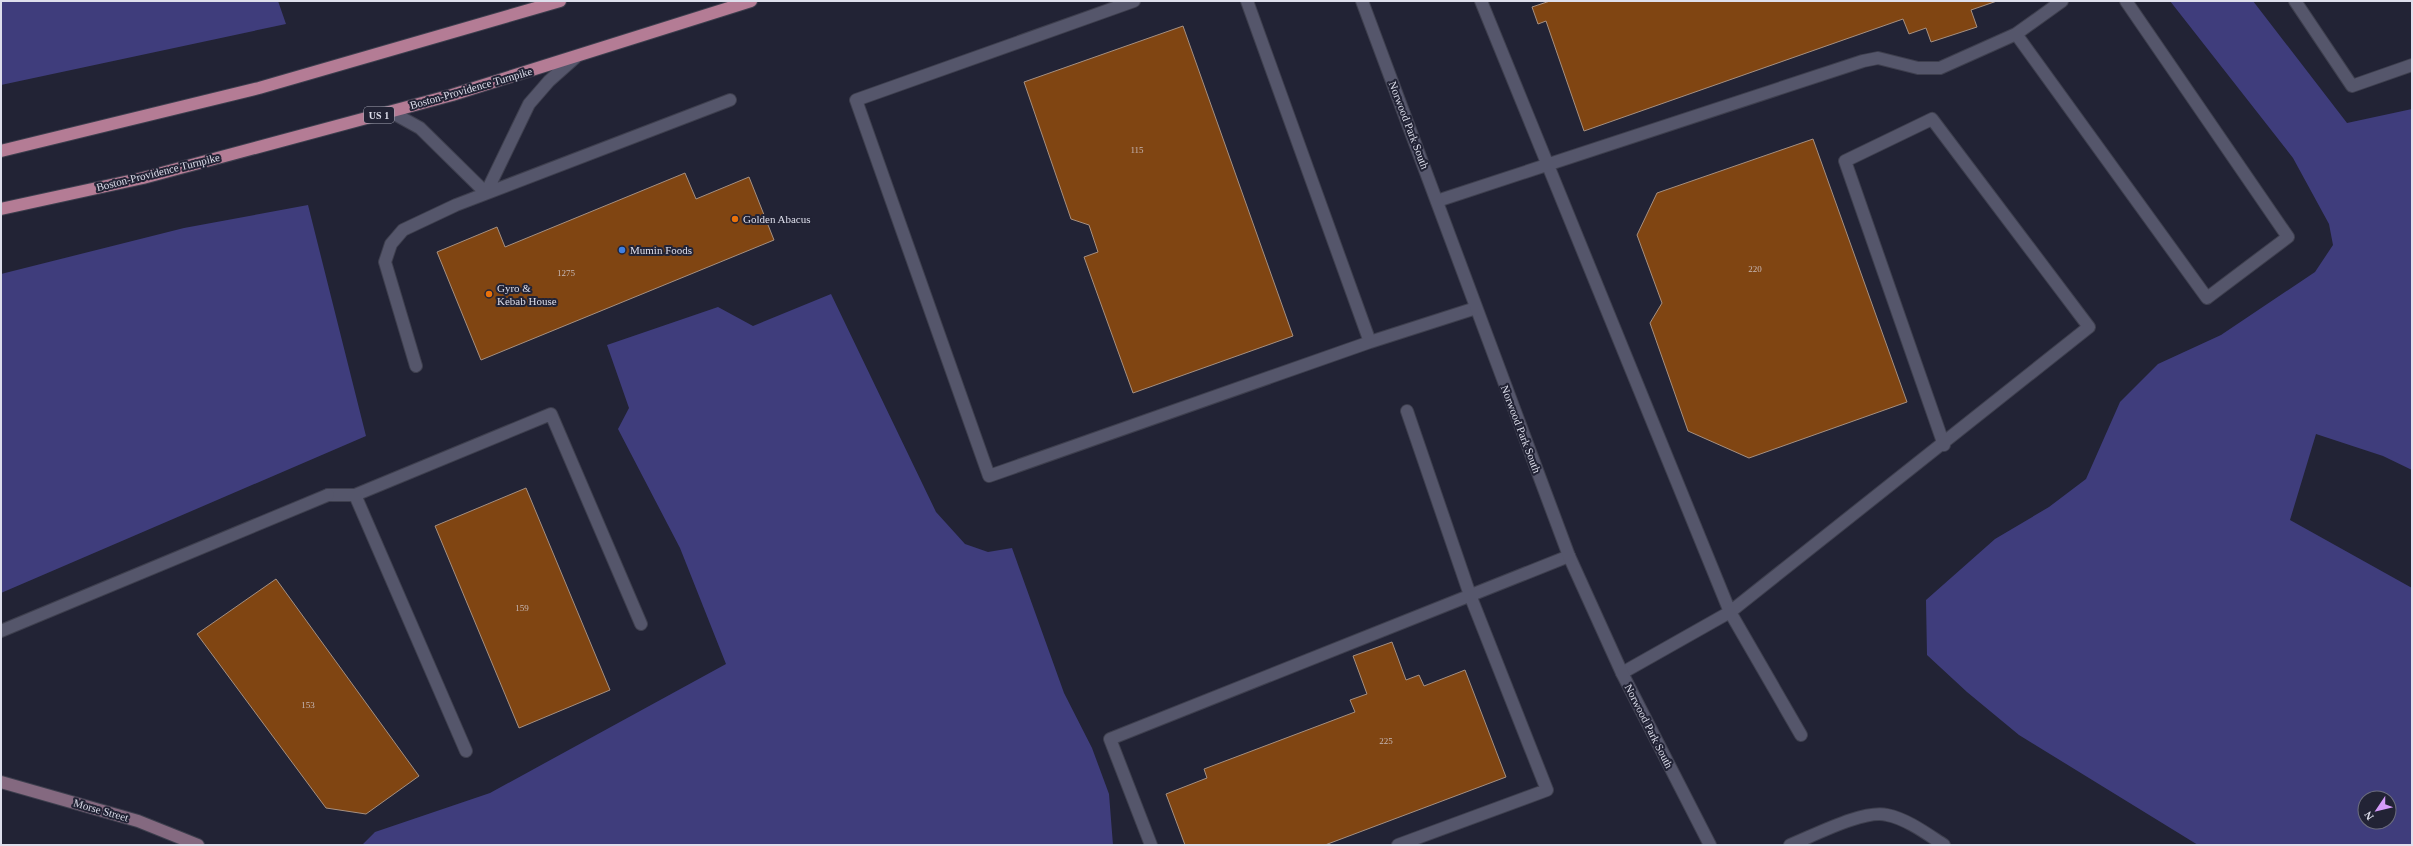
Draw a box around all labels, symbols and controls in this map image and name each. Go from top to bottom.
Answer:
street label: Boston-Providence Turnpike [408,65,534,111]
street label: Norwood Park South [1387,79,1431,171]
road number: US 1 [364,107,394,123]
house number: 115 [1130,145,1144,155]
street label: Boston-Providence Turnpike [95,151,221,193]
place label: Golden Abacus [743,213,811,225]
marker: Golden Abacus [730,214,740,224]
place label: Mumin Foods [630,244,692,256]
marker: Mumin Foods [617,245,627,255]
house number: 220 [1748,264,1762,274]
house number: 1275 [557,268,576,278]
place label: Gyro & Kebab House [497,282,557,307]
marker: Gyro & Kebab House [484,289,494,299]
street label: Norwood Park South [1499,383,1543,475]
house number: 159 [515,603,529,613]
street label: Norwood Park South [1623,682,1676,771]
house number: 153 [301,700,315,710]
house number: 225 [1379,736,1393,746]
north arrow [2357,790,2397,830]
street label: Morse Street [72,796,130,824]
text: N [2362,809,2376,822]

